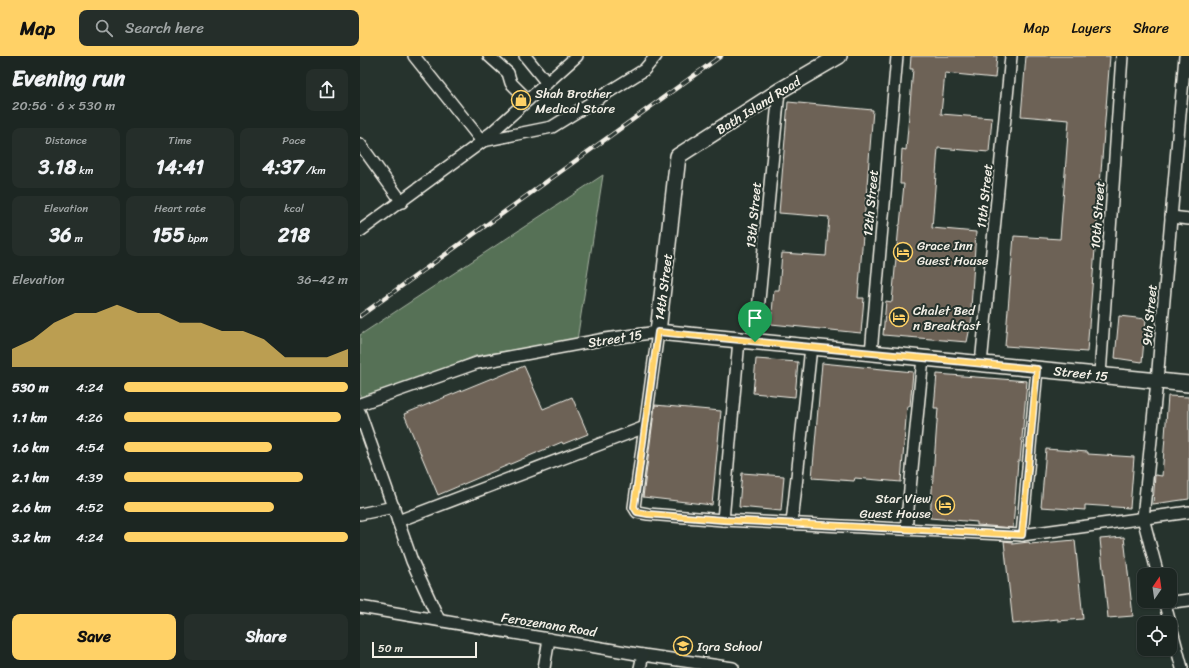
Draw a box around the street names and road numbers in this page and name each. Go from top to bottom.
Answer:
street label: Bath Island Road [711,70,806,141]
street label: 11th Street [970,162,999,229]
street label: 12th Street [856,168,885,237]
street label: 10th Street [1084,180,1111,249]
street label: 13th Street [739,181,768,249]
street label: 14th Street [648,252,679,322]
street label: 9th Street [1135,283,1164,347]
street label: Street 15 [586,323,644,354]
street label: Street 15 [1053,359,1109,388]
street label: Ferozenana Road [500,606,599,644]

